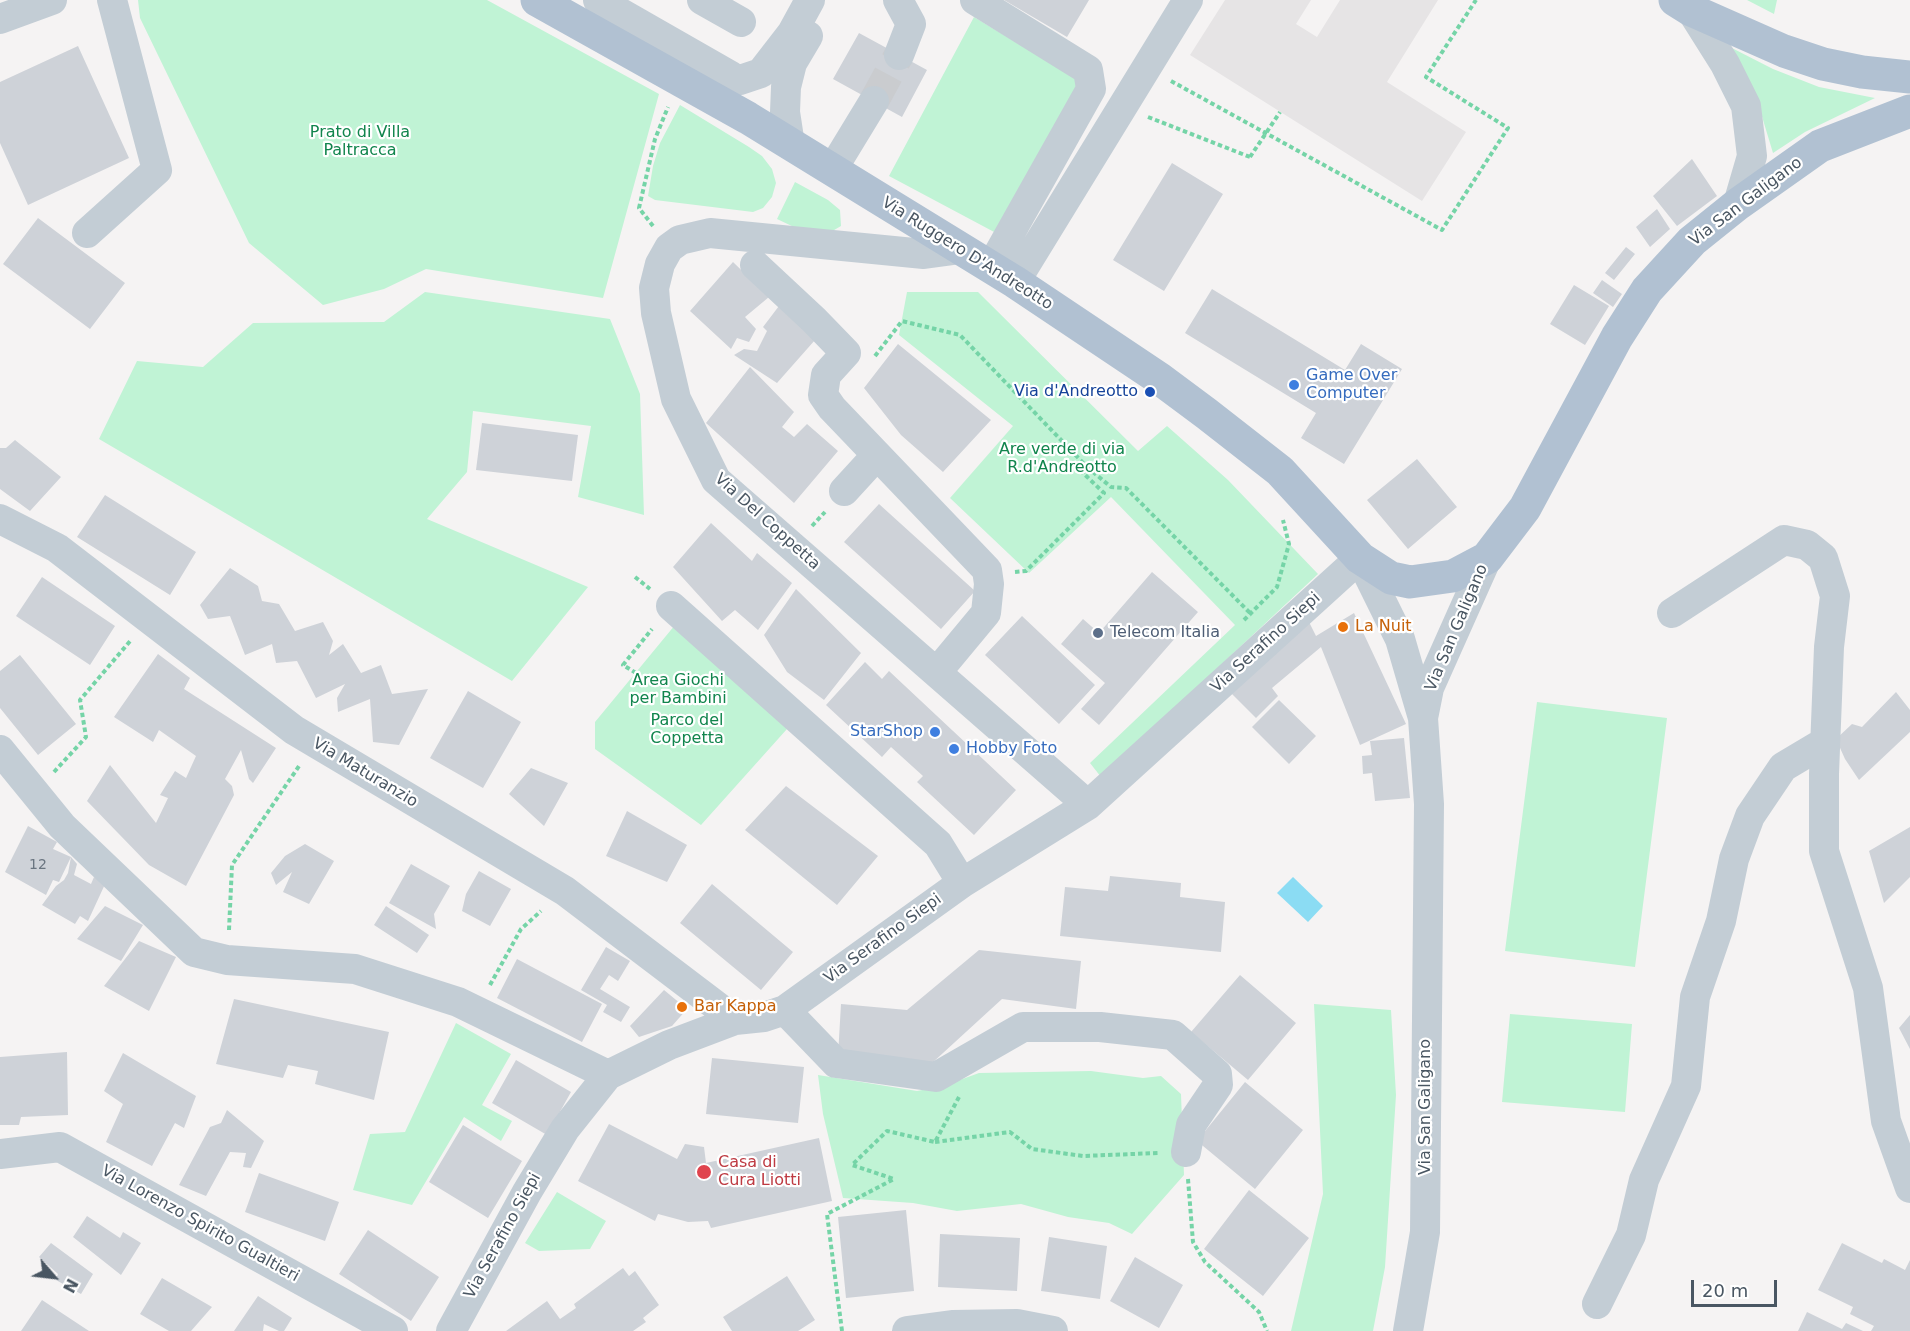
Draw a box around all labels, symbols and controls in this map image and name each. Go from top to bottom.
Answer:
park label: Prato di Villa Paltracca [310,123,410,161]
street label: Via San Galigano [1686,153,1806,251]
street label: Via Ruggero D'Andreotto [878,193,1056,315]
place label: Game Over Computer [1306,366,1397,404]
marker: Game Over Computer [1287,378,1301,392]
place label: Via d'Andreotto [1014,382,1138,402]
marker: Via d'Andreotto [1143,385,1157,399]
park label: Are verde di via R.d'Andreotto [999,440,1125,478]
street label: Via Del Coppetta [710,470,824,574]
street label: Via San Galigano [1422,562,1492,694]
street label: Via Serafino Siepi [1207,589,1325,697]
place label: La Nuit [1355,617,1412,637]
marker: La Nuit [1336,620,1350,634]
place label: Telecom Italia [1110,623,1220,643]
marker: Telecom Italia [1091,626,1105,640]
park label: Area Giochi per Bambini [629,671,727,709]
park label: Parco del Coppetta [650,711,724,749]
place label: StarShop [850,722,923,742]
marker: StarShop [928,725,942,739]
street label: Via Maturanzio [309,734,421,812]
place label: Hobby Foto [966,739,1057,759]
marker: Hobby Foto [947,742,961,756]
house number: 12 [29,857,47,873]
street label: Via Serafino Siepi [821,890,945,988]
place label: Bar Kappa [694,997,777,1017]
marker: Bar Kappa [675,1000,689,1014]
street label: Via San Galigano [1416,1039,1436,1175]
place label: Casa di Cura Liotti [718,1153,801,1191]
street label: Via Lorenzo Spirito Gualtieri [98,1162,302,1286]
marker: Casa di Cura Liotti [695,1163,713,1181]
street label: Via Serafino Siepi [461,1170,545,1302]
north arrow [24,1247,84,1307]
scale bar [1694,1268,1780,1306]
text: N [59,1275,82,1296]
text: 20 m [1702,1280,1748,1301]

